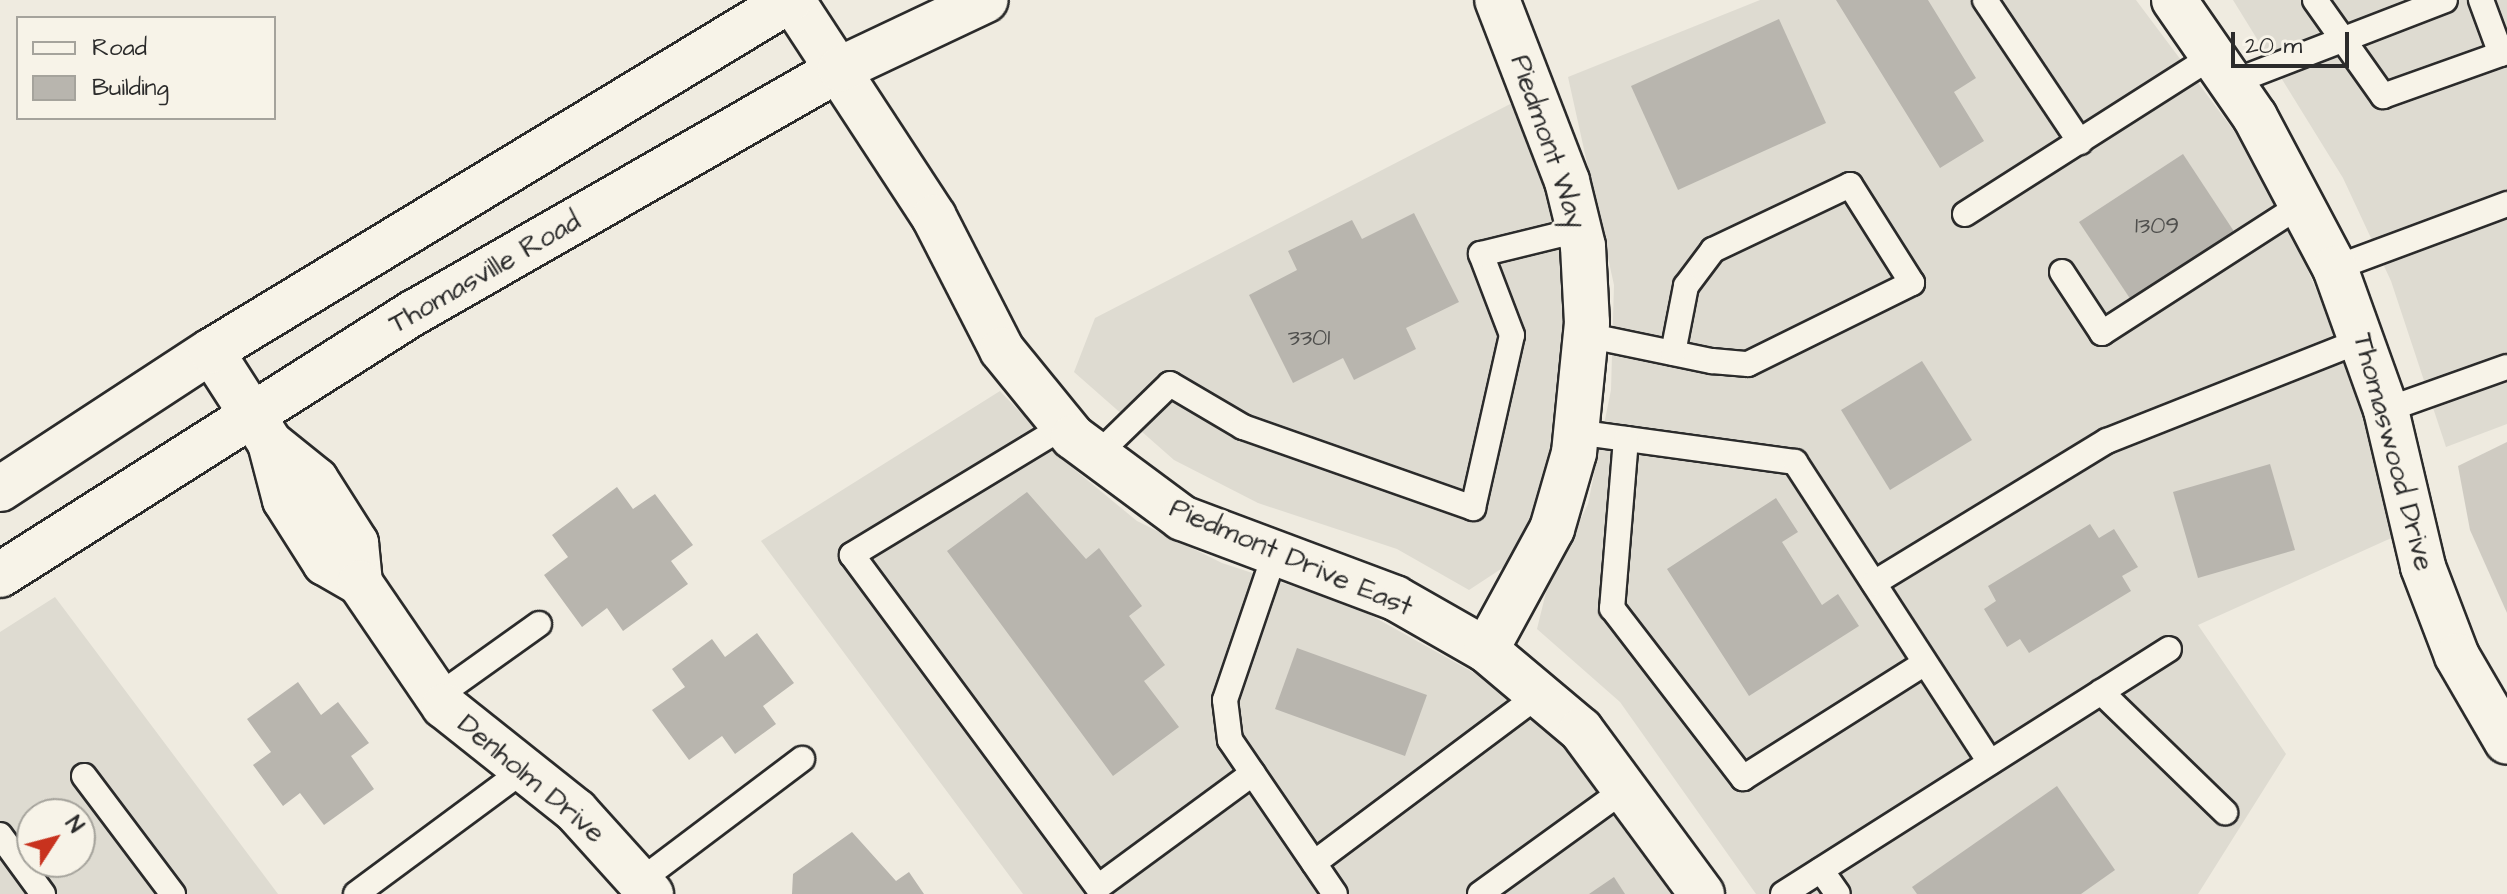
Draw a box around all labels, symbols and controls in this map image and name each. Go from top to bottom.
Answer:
legend [16,16,276,120]
scale bar [2235,16,2353,66]
text: 20 m [2245,29,2302,63]
text: Road [92,31,147,65]
street label: Piedmont Way [1503,51,1593,233]
text: Building [92,71,169,105]
street label: Thomasville Road [383,205,587,341]
house number: 1309 [2135,213,2179,241]
house number: 3301 [1288,325,1330,353]
street label: Thomaswood Drive [2345,330,2441,574]
street label: Piedmont Drive East [1165,492,1417,624]
street label: Denholm Drive [451,708,611,850]
north arrow [16,798,96,878]
text: N [58,810,91,839]

